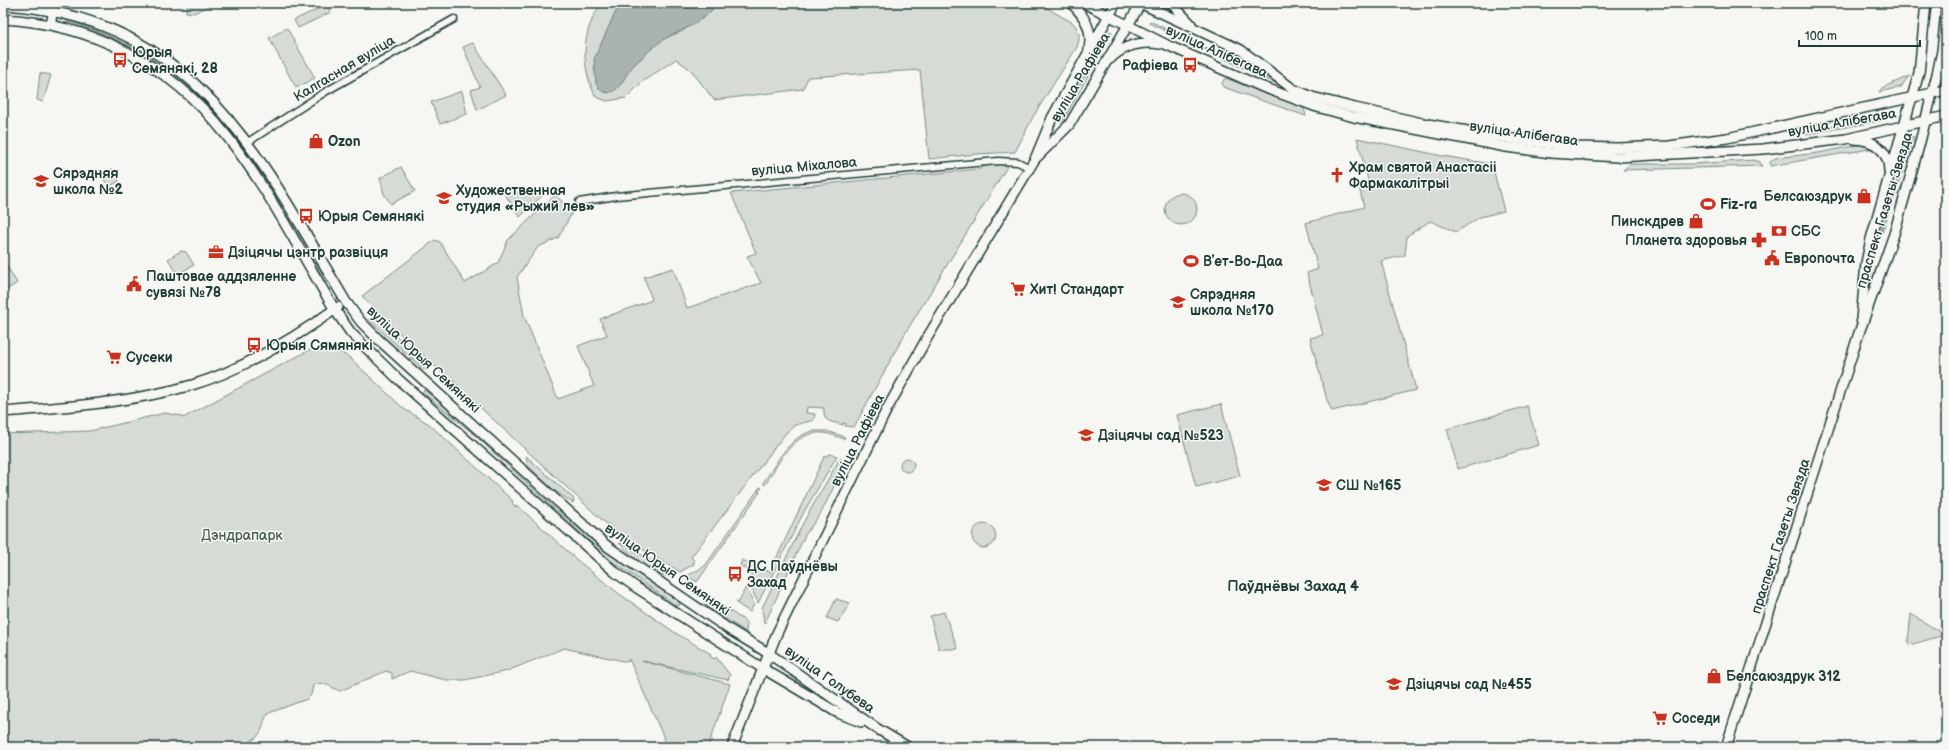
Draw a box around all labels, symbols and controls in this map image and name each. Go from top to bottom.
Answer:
street label: вуліца Алібегава [1163,21,1271,82]
scale bar [1799,22,1920,48]
street label: вуліца Рафіева [1047,29,1114,125]
text: 100 m [1805,29,1837,44]
street label: Калгасная вуліца [291,31,399,105]
place label: Юрыя Семянякі, 28 [132,44,218,77]
bus stop icon: Юрыя Семянякі, 28 [111,51,129,69]
bus stop icon: Рафіева [1181,56,1199,74]
place label: Рафіева [1122,57,1179,74]
street label: вуліца Алібегава [1787,104,1898,140]
street label: вуліца Алібегава [1468,117,1580,150]
street label: праспект Газеты Звязда [1853,129,1917,290]
shop icon: Ozon [307,132,325,150]
place label: Ozon [328,133,361,150]
street label: вуліца Міхалова [751,153,858,180]
place label: Храм святой Анастасіі Фармакалітрыі [1348,159,1497,192]
place label: Сярэдняя школа №2 [53,165,124,198]
church icon: Храм святой Анастасіі Фармакалітрыі [1328,166,1346,184]
school or university icon: Сярэдняя школа №2 [32,172,50,190]
place label: Художественная студия «Рыжий лев» [455,182,595,215]
shop icon: Белсаюздрук [1855,187,1873,205]
place label: Белсаюздрук [1763,188,1852,205]
school or university icon: Художественная студия «Рыжий лев» [435,189,453,207]
sports icon: Fiz-ra [1699,195,1717,213]
place label: Fiz-ra [1720,196,1757,213]
bus stop icon: Юрыя Семянякі [297,207,315,225]
place label: Юрыя Семянякі [318,208,424,225]
shop icon: Пинскдрев [1687,212,1705,230]
place label: Пинскдрев [1611,213,1684,230]
bank icon: СБС [1770,222,1788,240]
place label: СБС [1791,223,1821,240]
pharmacy icon: Планета здоровья [1750,231,1768,249]
place label: Планета здоровья [1625,232,1747,249]
office icon: Дзіцячы цэнтр развіцця [207,243,225,261]
place label: Дзіцячы цэнтр развіцця [228,244,388,261]
public building icon: Европочта [1763,249,1781,267]
place label: Европочта [1784,250,1856,267]
sports icon: Вʼет-Во-Даа [1182,252,1200,270]
place label: Вʼет-Во-Даа [1203,253,1284,270]
place label: Паштовае аддзяленне сувязі №78 [146,268,297,301]
public building icon: Паштовае аддзяленне сувязі №78 [125,275,143,293]
supermarket icon: Хит! Стандарт [1009,280,1027,298]
place label: Хит! Стандарт [1029,281,1124,298]
place label: Сярэдняя школа №170 [1190,286,1274,319]
school or university icon: Сярэдняя школа №170 [1169,293,1187,311]
street label: вуліца Юрыя Семянякі [363,302,484,417]
bus stop icon: Юрыя Сямянякі [245,336,263,354]
place label: Юрыя Сямянякі [266,337,373,354]
supermarket icon: Сусеки [105,348,123,366]
place label: Сусеки [126,349,173,366]
street label: вуліца Рафіева [827,391,888,489]
school or university icon: Дзіцячы сад №523 [1077,426,1095,444]
place label: Дзіцячы сад №523 [1098,427,1224,444]
street label: праспект Газеты Звязда [1747,456,1814,616]
school or university icon: СШ №165 [1315,476,1333,494]
place label: СШ №165 [1336,477,1401,494]
street label: вуліца Юрыя Семянякі [602,520,734,619]
park label: Дэндрапарк [201,527,283,544]
place label: ДС Паўднёвы Захад [747,558,838,591]
bus stop icon: ДС Паўднёвы Захад [726,565,744,583]
district label: Паўднёвы Захад 4 [1227,577,1359,596]
street label: вуліца Голубева [781,642,879,717]
shop icon: Белсаюздрук 312 [1705,667,1723,685]
place label: Белсаюздрук 312 [1726,668,1841,685]
school or university icon: Дзіцячы сад №455 [1385,675,1403,693]
place label: Дзіцячы сад №455 [1406,676,1532,693]
supermarket icon: Соседи [1651,709,1669,727]
place label: Соседи [1672,710,1721,727]

